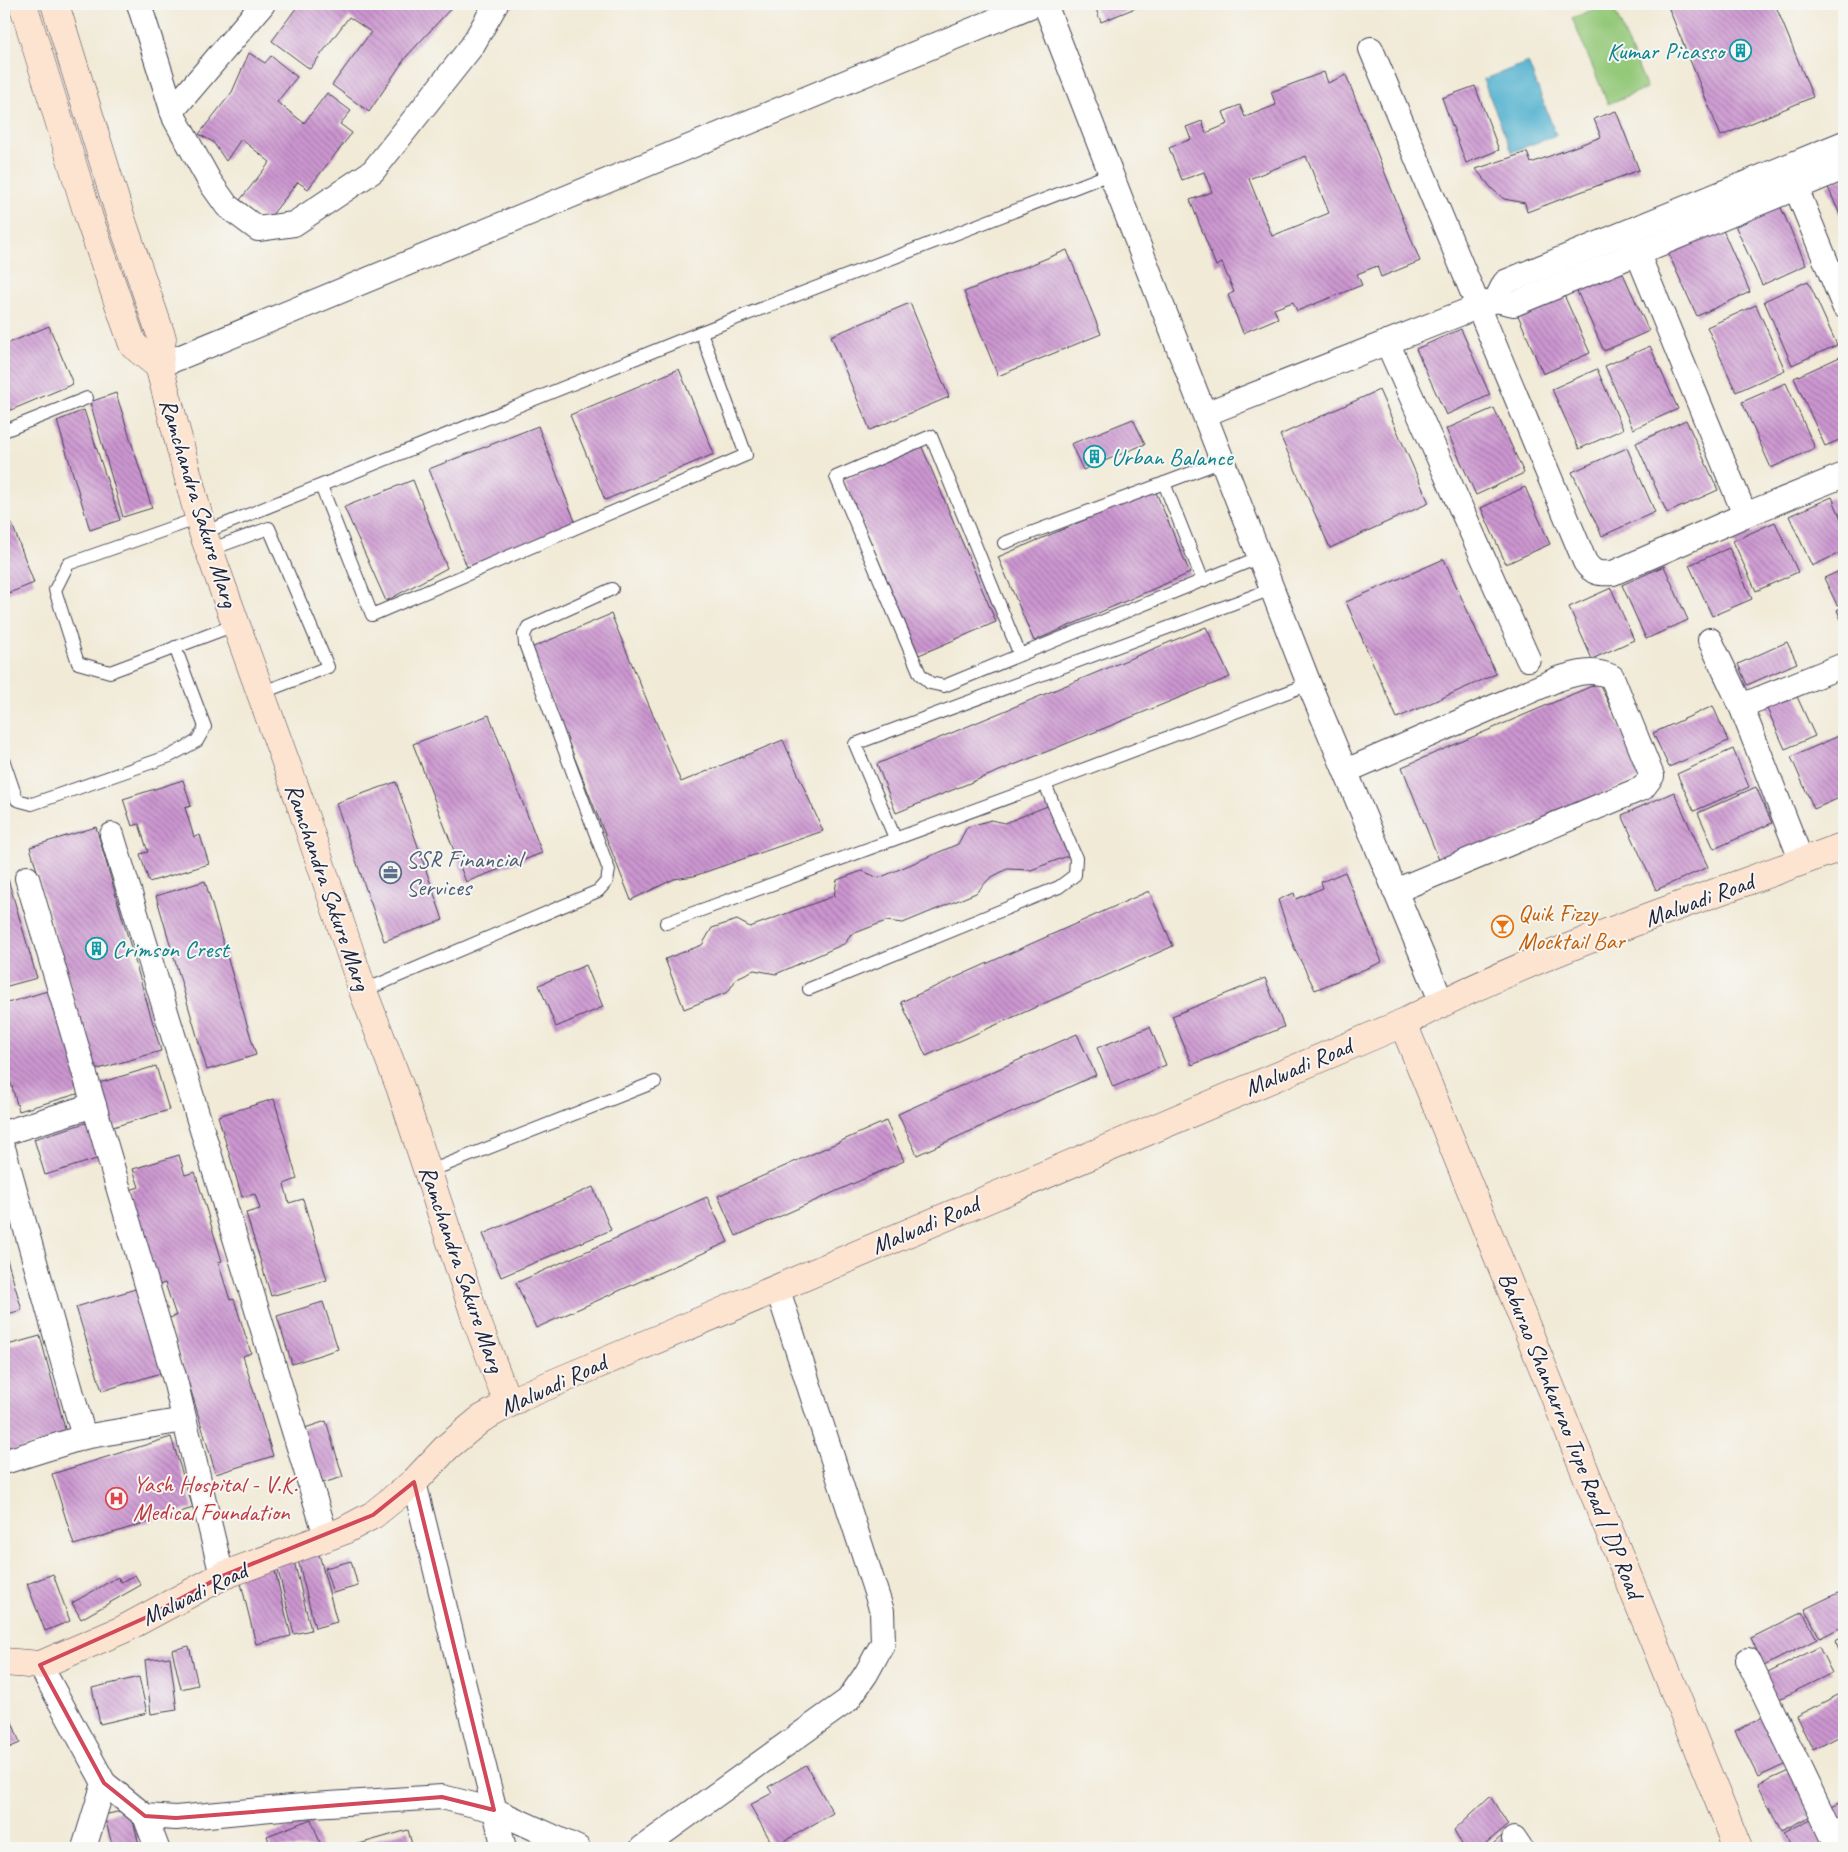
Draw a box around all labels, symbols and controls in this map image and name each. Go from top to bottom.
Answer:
place label: Kumar Picasso [1607,36,1727,66]
building icon: Kumar Picasso [1728,39,1752,63]
street label: Ramchandra Sakure Marg [153,395,245,612]
place label: Urban Balance [1111,442,1235,472]
building icon: Urban Balance [1083,445,1107,469]
street label: Ramchandra Sakure Marg [279,780,378,996]
place label: SSR Financial Services [406,844,526,902]
office icon: SSR Financial Services [378,861,402,885]
street label: Malwadi Road [1640,865,1761,934]
place label: Quik Fizzy Mocktail Bar [1518,898,1627,956]
bar icon: Quik Fizzy Mocktail Bar [1490,915,1514,939]
place label: Crimson Crest [112,934,230,964]
building icon: Crimson Crest [84,937,108,961]
street label: Malwadi Road [1240,1030,1360,1103]
street label: Ramchandra Sakure Marg [413,1162,512,1378]
street label: Malwadi Road [867,1188,987,1261]
street label: Baburao Shankarrao Tupe Road | DP Road [1492,1268,1652,1606]
street label: Malwadi Road [495,1346,614,1423]
place label: Yash Hospital - V.K. Medical Foundation [133,1469,298,1527]
hospital icon: Yash Hospital - V.K. Medical Foundation [105,1486,129,1510]
street label: Malwadi Road [136,1554,255,1632]

